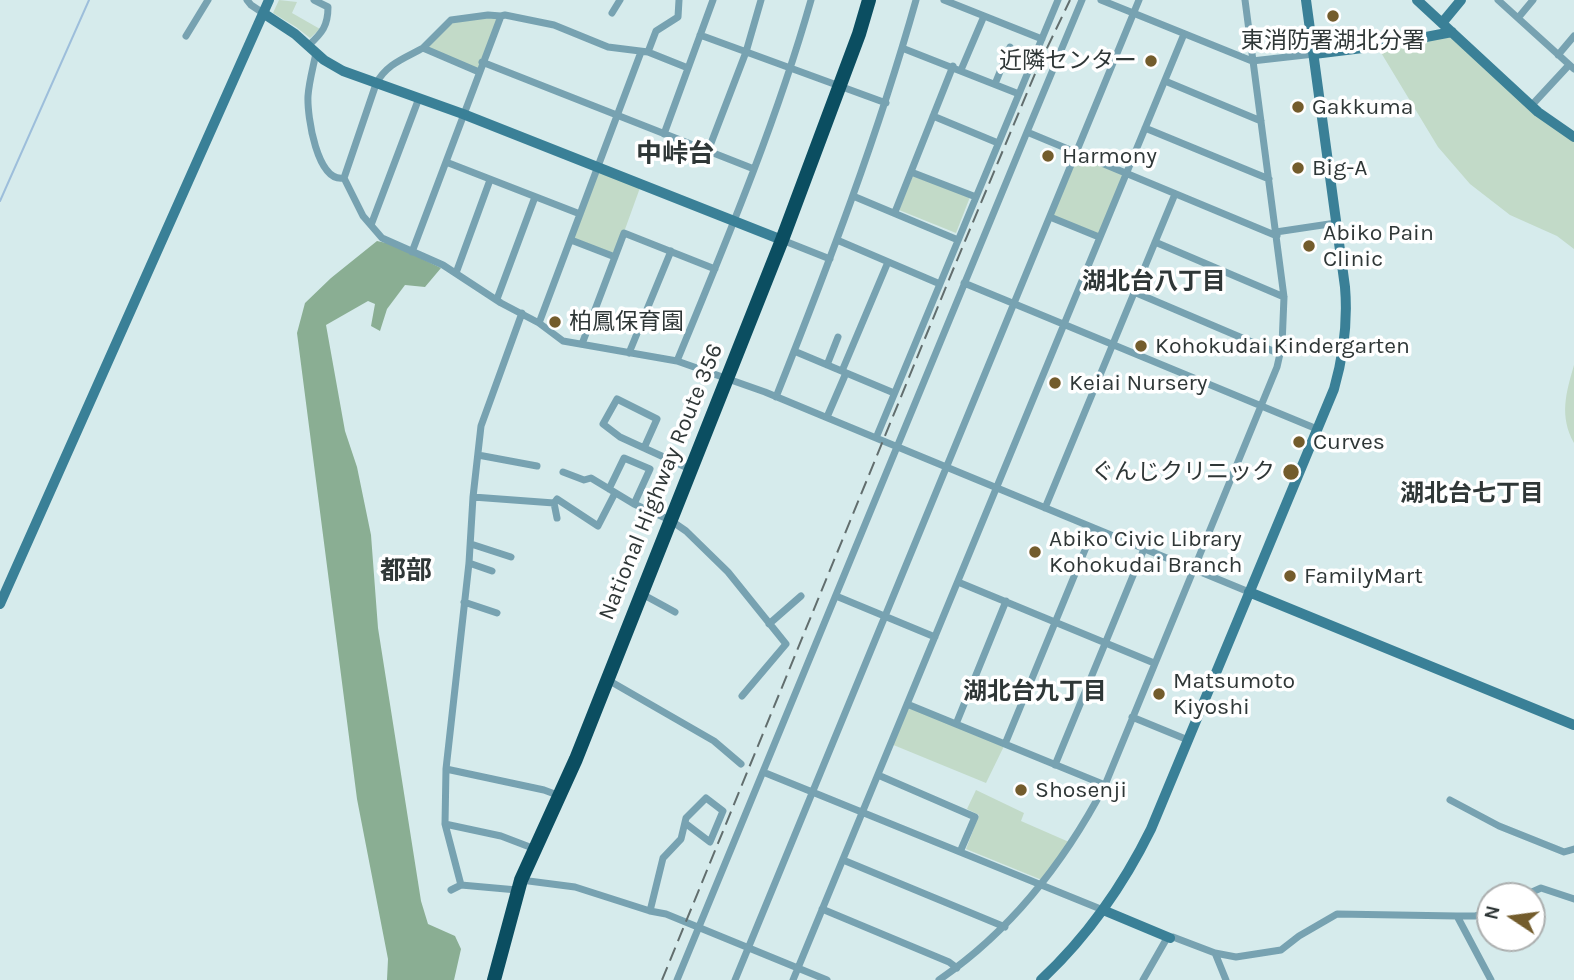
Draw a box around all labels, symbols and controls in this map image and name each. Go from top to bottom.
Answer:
marker: 東消防署湖北分署 [1325,8,1341,24]
place label: 東消防署湖北分署 [1241,27,1425,55]
place label: 近隣センター [999,47,1137,75]
marker: 近隣センター [1143,53,1159,69]
place label: Gakkuma [1312,93,1413,121]
marker: Gakkuma [1290,99,1306,115]
district label: 中峠台 [636,139,714,171]
place label: Harmony [1062,142,1157,170]
marker: Harmony [1040,148,1056,164]
place label: Big-A [1312,154,1367,182]
marker: Big-A [1290,160,1306,176]
place label: Abiko Pain Clinic [1323,219,1434,273]
marker: Abiko Pain Clinic [1301,238,1317,254]
district label: 湖北台八丁目 [1082,268,1226,296]
place label: 柏鳳保育園 [569,308,684,336]
marker: 柏鳳保育園 [547,314,563,330]
place label: Kohokudai Kindergarten [1155,332,1410,360]
marker: Kohokudai Kindergarten [1133,338,1149,354]
street label: National Highway Route 356 [593,340,729,624]
place label: Keiai Nursery [1069,369,1208,397]
marker: Keiai Nursery [1047,375,1063,391]
place label: Curves [1313,428,1385,456]
marker: Curves [1291,434,1307,450]
place label: ぐんじクリニック [1091,458,1275,486]
marker: ぐんじクリニック [1281,462,1301,482]
district label: 湖北台七丁目 [1400,480,1544,508]
place label: Abiko Civic Library Kohokudai Branch [1049,525,1242,579]
marker: Abiko Civic Library Kohokudai Branch [1027,544,1043,560]
district label: 都部 [380,556,432,588]
place label: FamilyMart [1304,562,1423,590]
marker: FamilyMart [1282,568,1298,584]
place label: Matsumoto Kiyoshi [1173,667,1295,721]
district label: 湖北台九丁目 [963,678,1107,706]
marker: Matsumoto Kiyoshi [1151,686,1167,702]
place label: Shosenji [1035,776,1127,804]
marker: Shosenji [1013,782,1029,798]
north arrow [1476,882,1546,952]
text: N [1480,904,1505,922]

